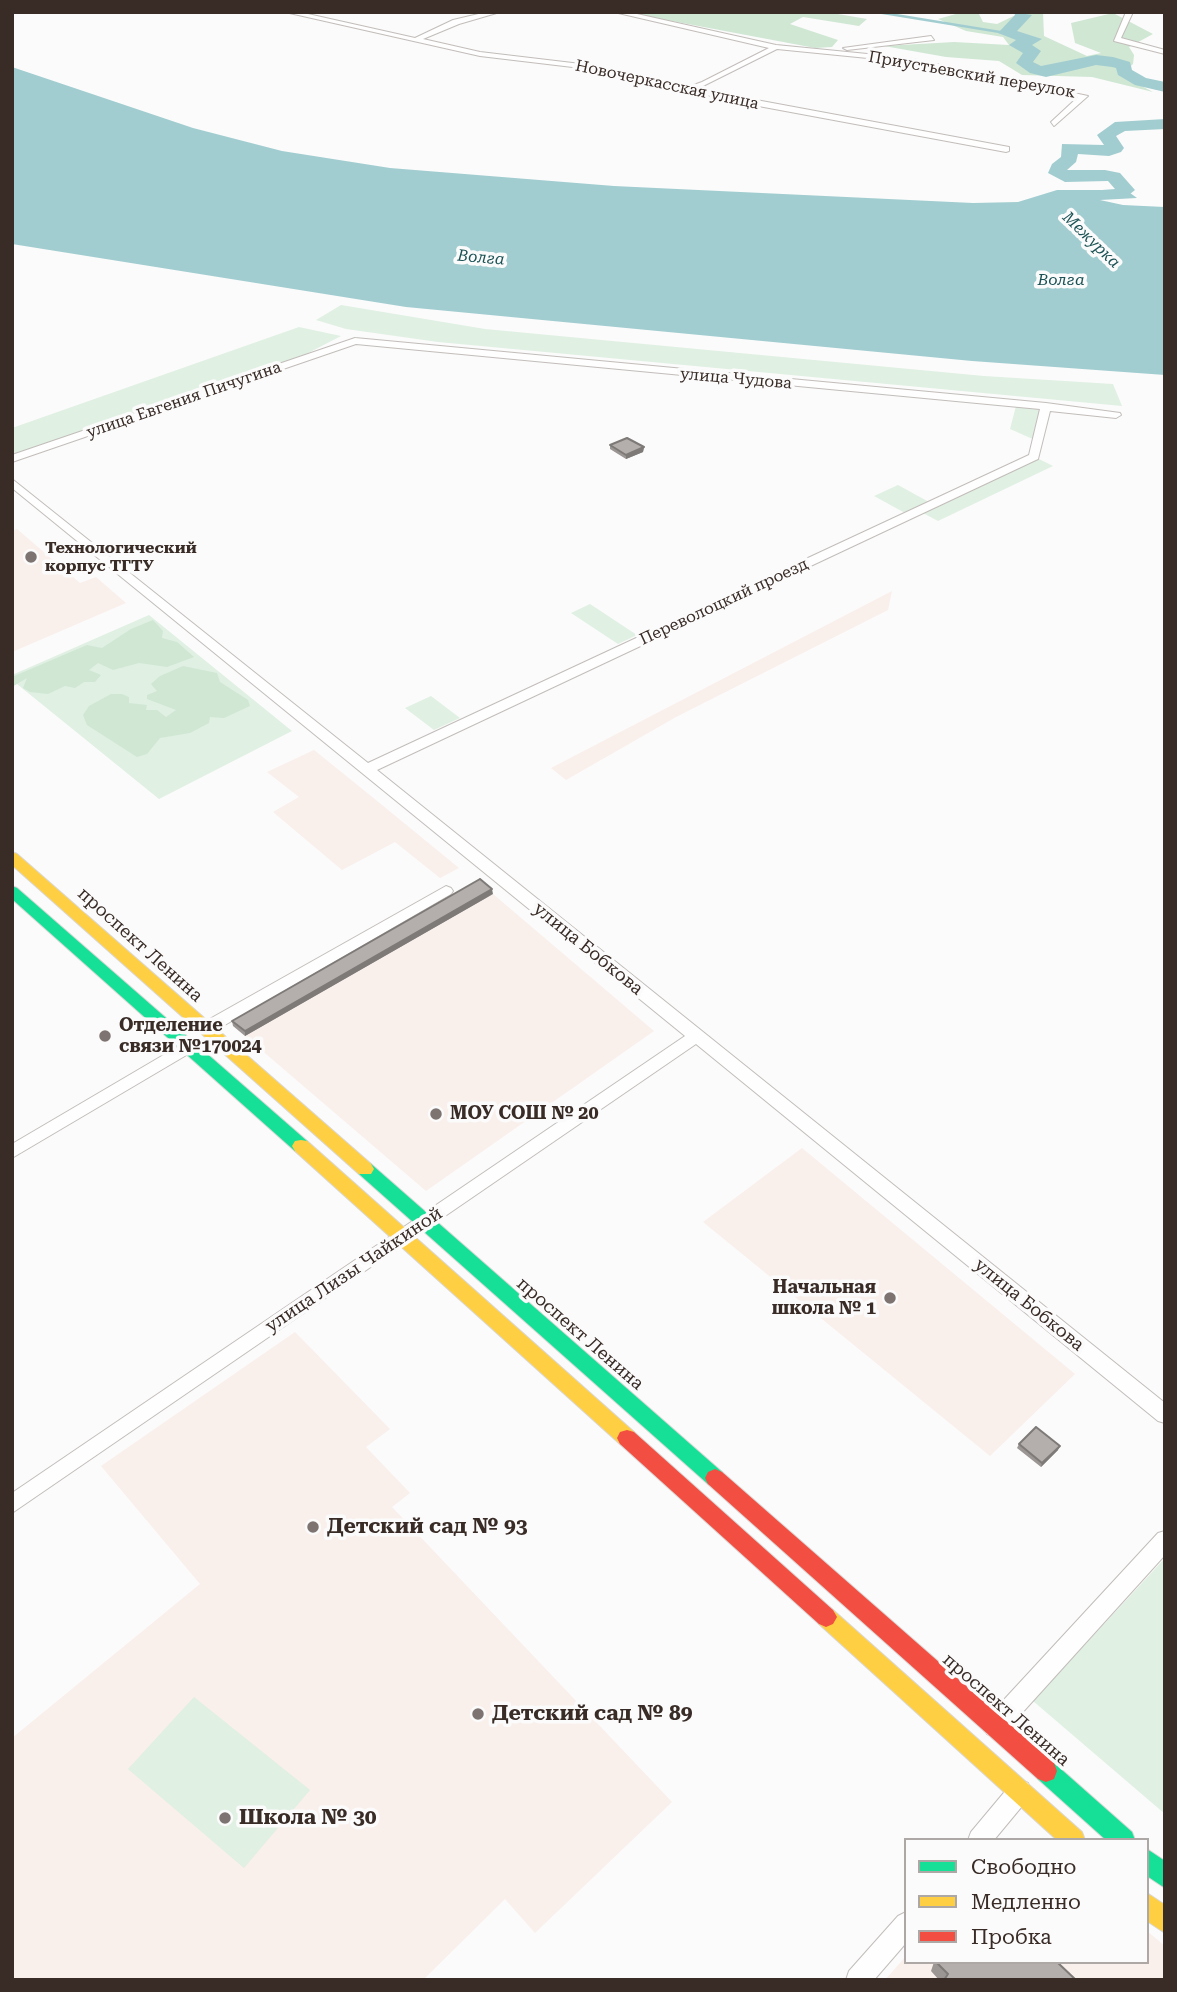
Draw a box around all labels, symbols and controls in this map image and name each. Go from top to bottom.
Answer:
street label: Приустьевский переулок [867,47,1077,103]
street label: Новочеркасская улица [574,56,760,114]
water label: Межурка [1058,208,1124,272]
water label: Волга [457,246,505,270]
water label: Волга [1037,270,1085,290]
street label: улица Евгения Пичугина [84,358,284,442]
street label: улица Чудова [679,365,793,393]
place label: Технологический корпус ТГТУ [45,538,197,576]
marker: Технологический корпус ТГТУ [23,549,39,565]
street label: Переволоцкий проезд [637,555,811,649]
street label: проспект Ленина [73,883,207,1007]
street label: улица Бобкова [529,898,647,1000]
place label: Отделение связи №170024 [119,1015,262,1058]
marker: Отделение связи №170024 [97,1028,113,1044]
place label: МОУ СОШ № 20 [450,1103,598,1125]
marker: МОУ СОШ № 20 [428,1106,444,1122]
street label: улица Лизы Чайкиной [262,1203,446,1337]
street label: улица Бобкова [970,1254,1088,1356]
street label: проспект Ленина [512,1273,648,1395]
place label: Начальная школа № 1 [772,1277,876,1320]
marker: Начальная школа № 1 [882,1290,898,1306]
place label: Детский сад № 93 [327,1514,528,1540]
marker: Детский сад № 93 [305,1519,321,1535]
street label: проспект Ленина [938,1649,1074,1771]
place label: Детский сад № 89 [492,1701,693,1727]
marker: Детский сад № 89 [470,1706,486,1722]
place label: Школа № 30 [239,1805,377,1831]
marker: Школа № 30 [217,1810,233,1826]
legend [904,1838,1149,1964]
text: Свободно [971,1855,1077,1879]
text: Медленно [971,1890,1081,1914]
text: Пробка [971,1925,1052,1949]

